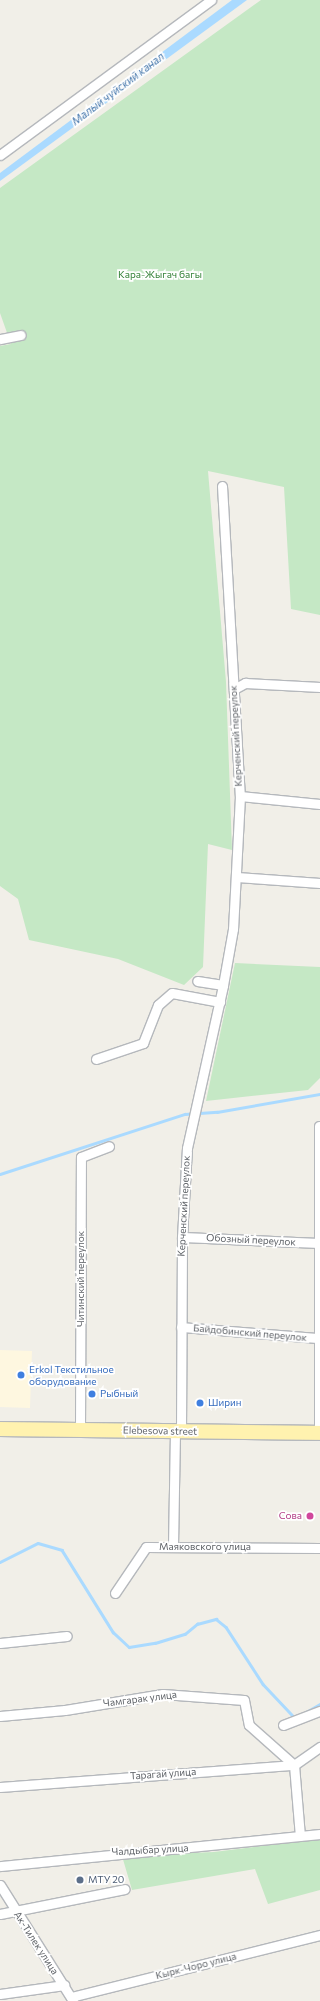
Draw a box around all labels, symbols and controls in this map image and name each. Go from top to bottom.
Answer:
water label: Малый чуйский канал [69,50,167,128]
park label: Кара-Жыгач багы [118,269,202,281]
street label: Керченский переулок [227,685,245,787]
street label: Керченский переулок [175,1155,193,1257]
street label: Читинский переулок [75,1231,87,1327]
street label: Обозный переулок [206,1232,296,1248]
street label: Байдобинский переулок [193,1322,307,1344]
place label: Erkol Текстильное оборудование [29,1363,114,1386]
marker: Erkol Текстильное оборудование [16,1370,26,1380]
place label: Рыбный [100,1388,138,1400]
marker: Рыбный [87,1389,97,1399]
place label: Ширин [208,1397,241,1409]
marker: Ширин [195,1398,205,1408]
street label: Elebesova street [123,1424,197,1438]
place label: Сова [279,1510,302,1522]
marker: Сова [305,1511,315,1521]
street label: Маяковского улица [159,1541,251,1553]
street label: Чамгарак улица [102,1689,178,1709]
street label: Тарагай улица [129,1766,197,1782]
street label: Чалдыбар улица [111,1842,189,1858]
place label: МТУ 20 [88,1874,124,1886]
marker: МТУ 20 [75,1875,85,1885]
street label: Ак-Тилек улица [11,1909,61,1977]
street label: Кырк-Чоро улица [154,1950,238,1982]

